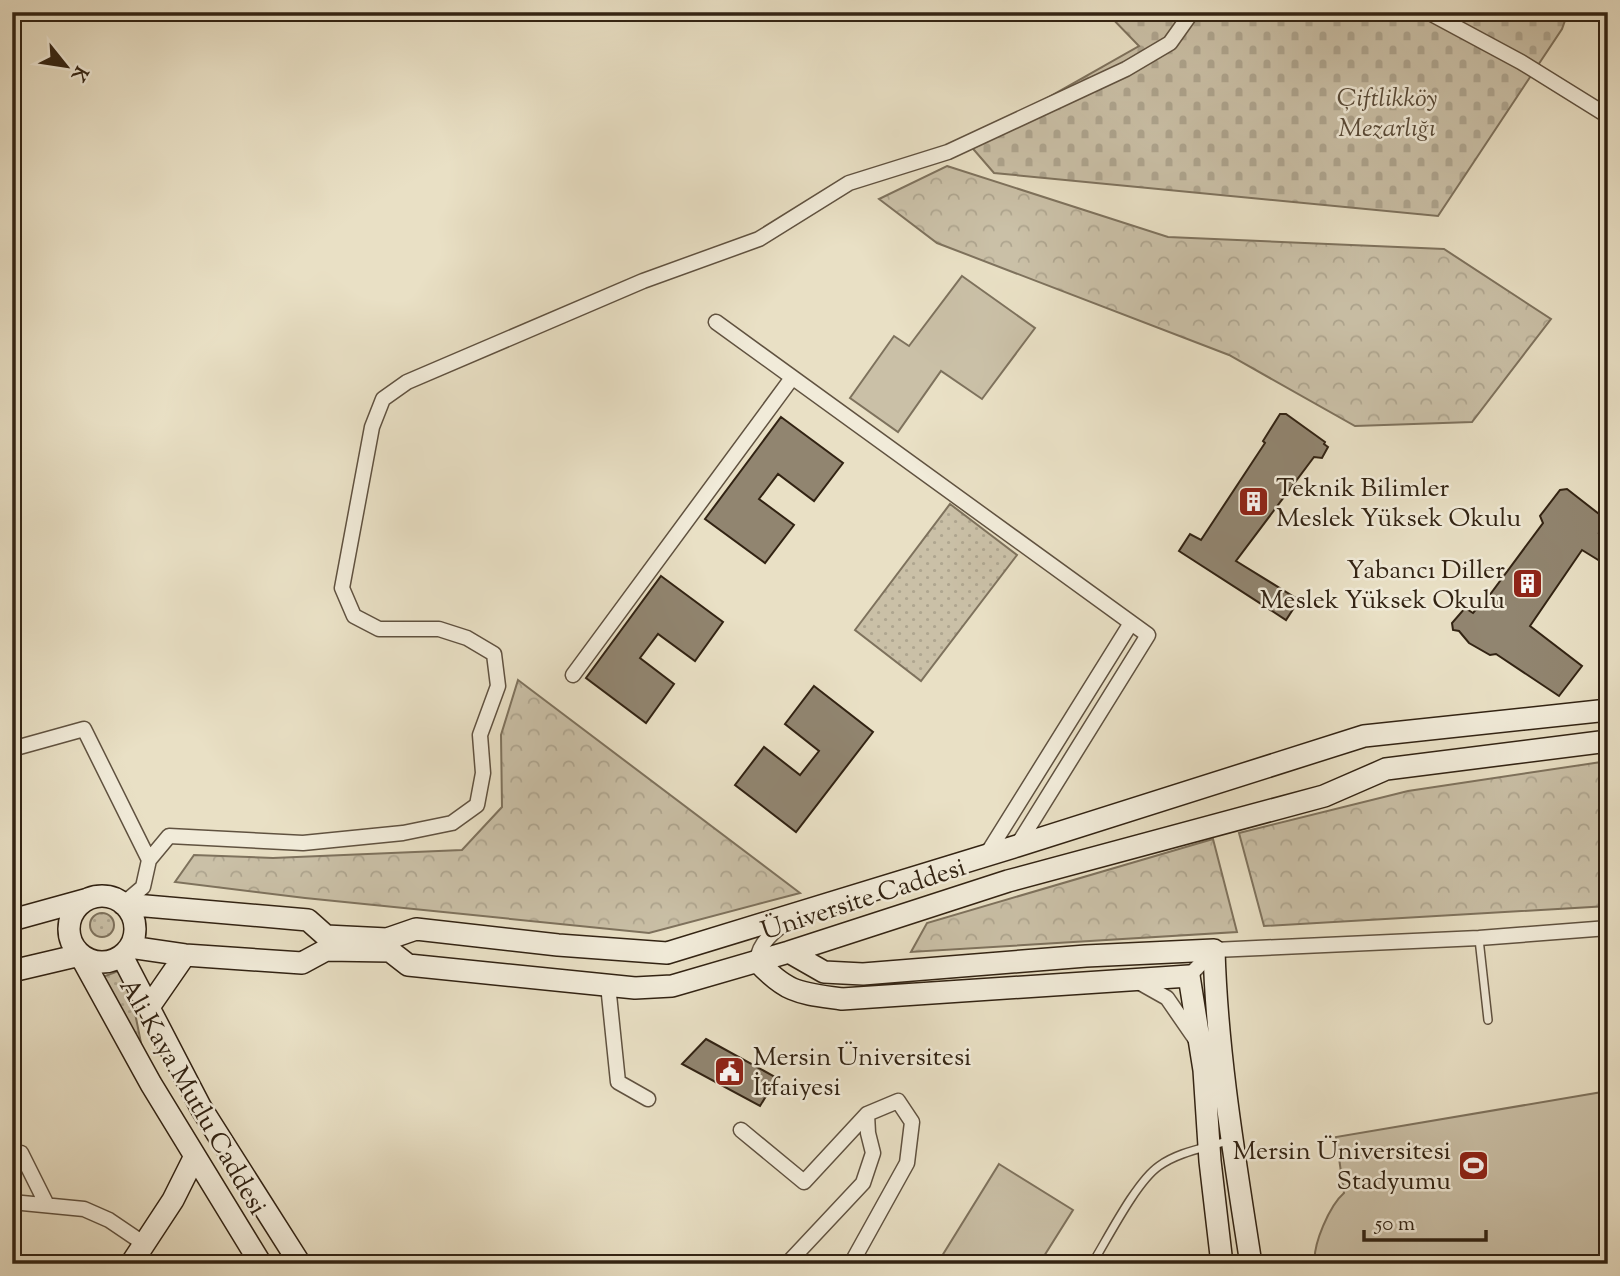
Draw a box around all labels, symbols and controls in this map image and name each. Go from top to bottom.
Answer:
north arrow [32,32,102,102]
text: K [63,61,94,86]
park label: Çiftlikköy Mezarlığı [1337,81,1437,148]
place label: Teknik Bilimler Meslek Yüksek Okulu [1276,471,1521,538]
building icon: Teknik Bilimler Meslek Yüksek Okulu [1236,485,1270,519]
place label: Yabancı Diller Meslek Yüksek Okulu [1260,553,1505,620]
building icon: Yabancı Diller Meslek Yüksek Okulu [1511,567,1545,601]
street label: Üniversite Caddesi [757,850,971,951]
street label: Ali Kaya Mutlu Caddesi [109,972,275,1223]
place label: Mersin Üniversitesi İtfaiyesi [753,1040,971,1107]
public building icon: Mersin Üniversitesi İtfaiyesi [713,1054,747,1088]
place label: Mersin Üniversitesi Stadyumu [1233,1134,1451,1201]
sports icon: Mersin Üniversitesi Stadyumu [1457,1148,1491,1182]
scale bar [1364,1199,1487,1243]
text: 50 m [1374,1210,1415,1240]

